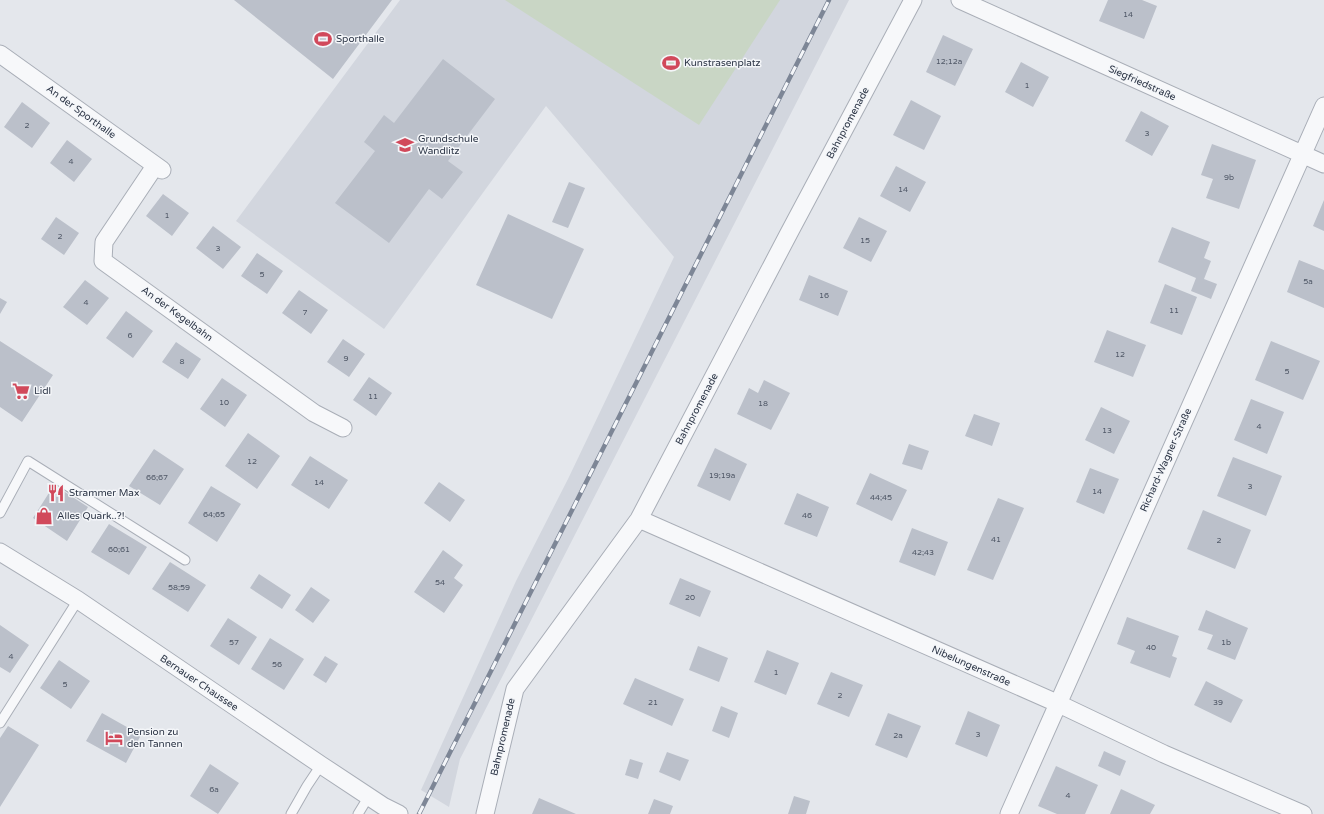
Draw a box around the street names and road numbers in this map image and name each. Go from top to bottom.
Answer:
street label: Siegfriedstraße [1106,63,1178,103]
street label: An der Sporthalle [44,83,118,141]
street label: Bahnpromenade [824,85,872,161]
street label: An der Kegelbahn [139,284,215,344]
street label: Bahnpromenade [673,371,721,447]
street label: Richard-Wagner-Straße [1138,406,1194,514]
street label: Nibelungenstraße [930,643,1013,689]
street label: Bernauer Chaussee [158,652,241,714]
street label: Bahnpromenade [488,697,518,777]

